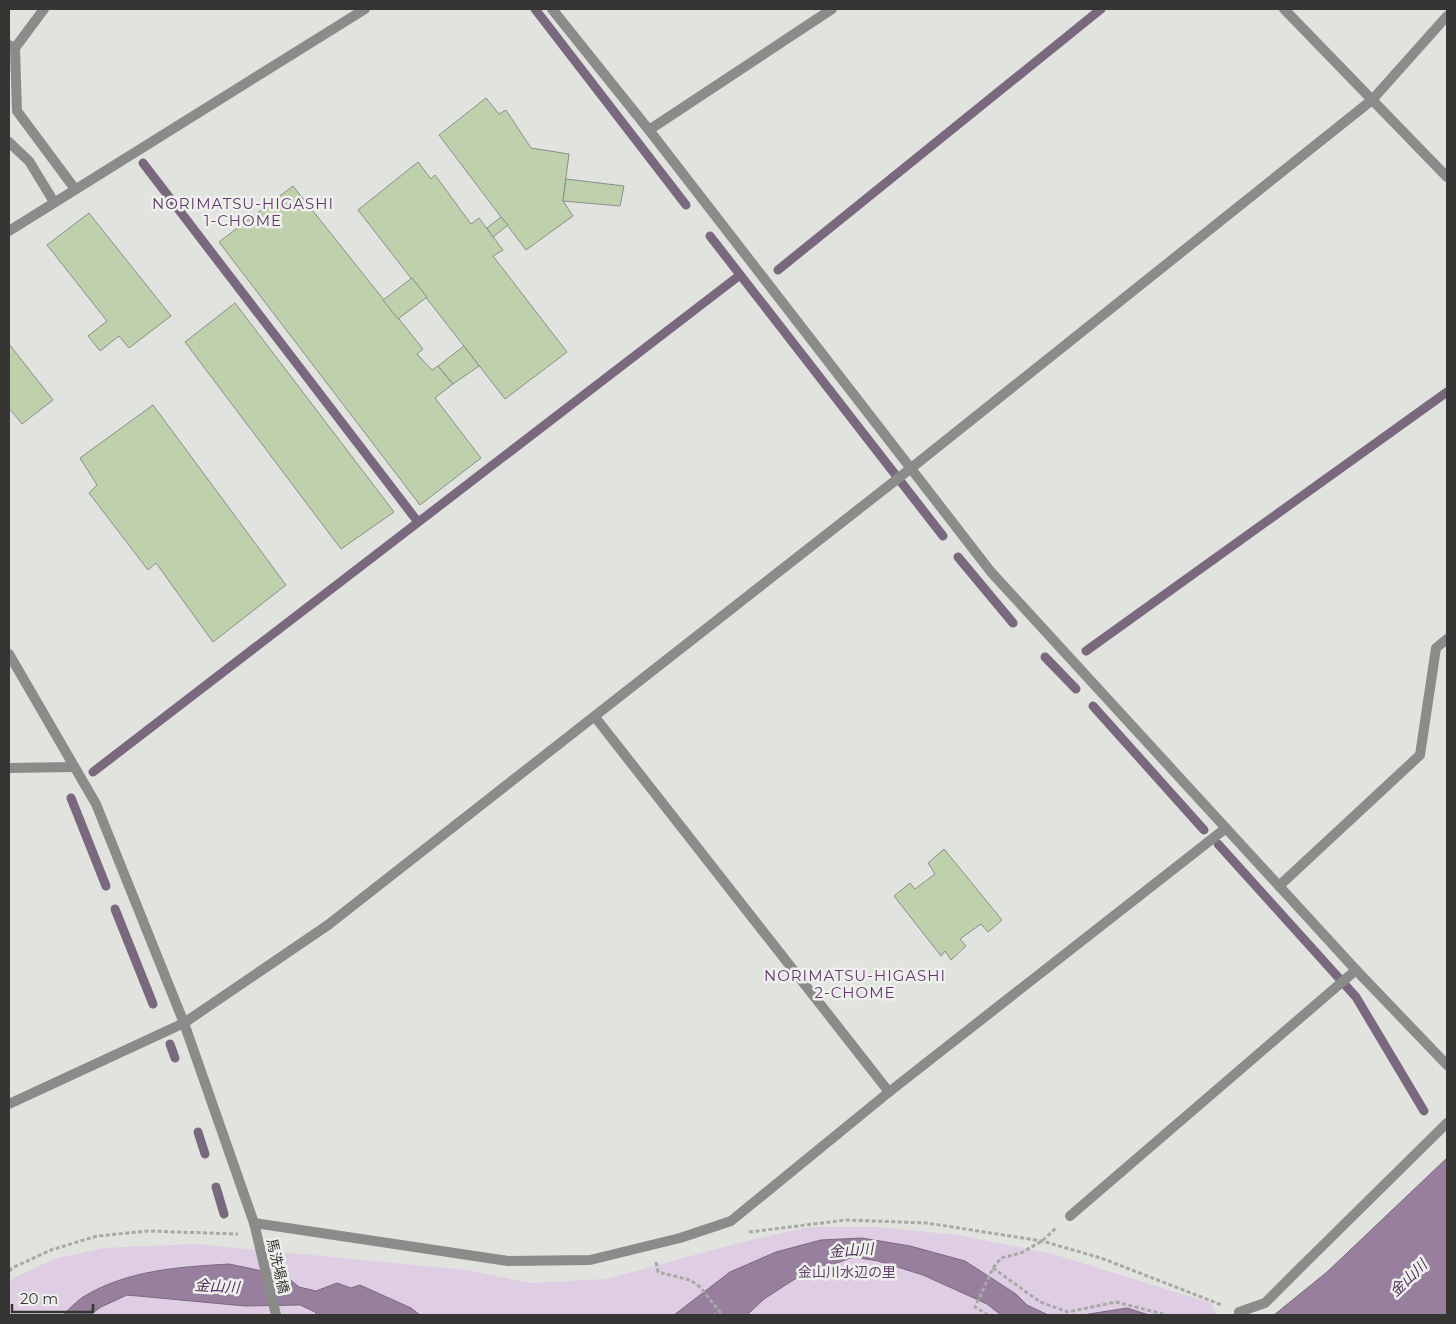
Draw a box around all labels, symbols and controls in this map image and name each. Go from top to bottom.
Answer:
district label: NORIMATSU-HIGASHI 1-CHOME [152,194,334,230]
district label: NORIMATSU-HIGASHI 2-CHOME [764,966,946,1002]
street label: 馬洗場橋 [263,1237,293,1295]
water label: 金山川 [828,1239,876,1261]
water label: 金山川 [1385,1254,1432,1300]
park label: 金山川水辺の里 [798,1263,896,1281]
water label: 金山川 [194,1275,242,1297]
scale bar [12,1282,94,1314]
text: 20 m [20,1289,58,1308]

